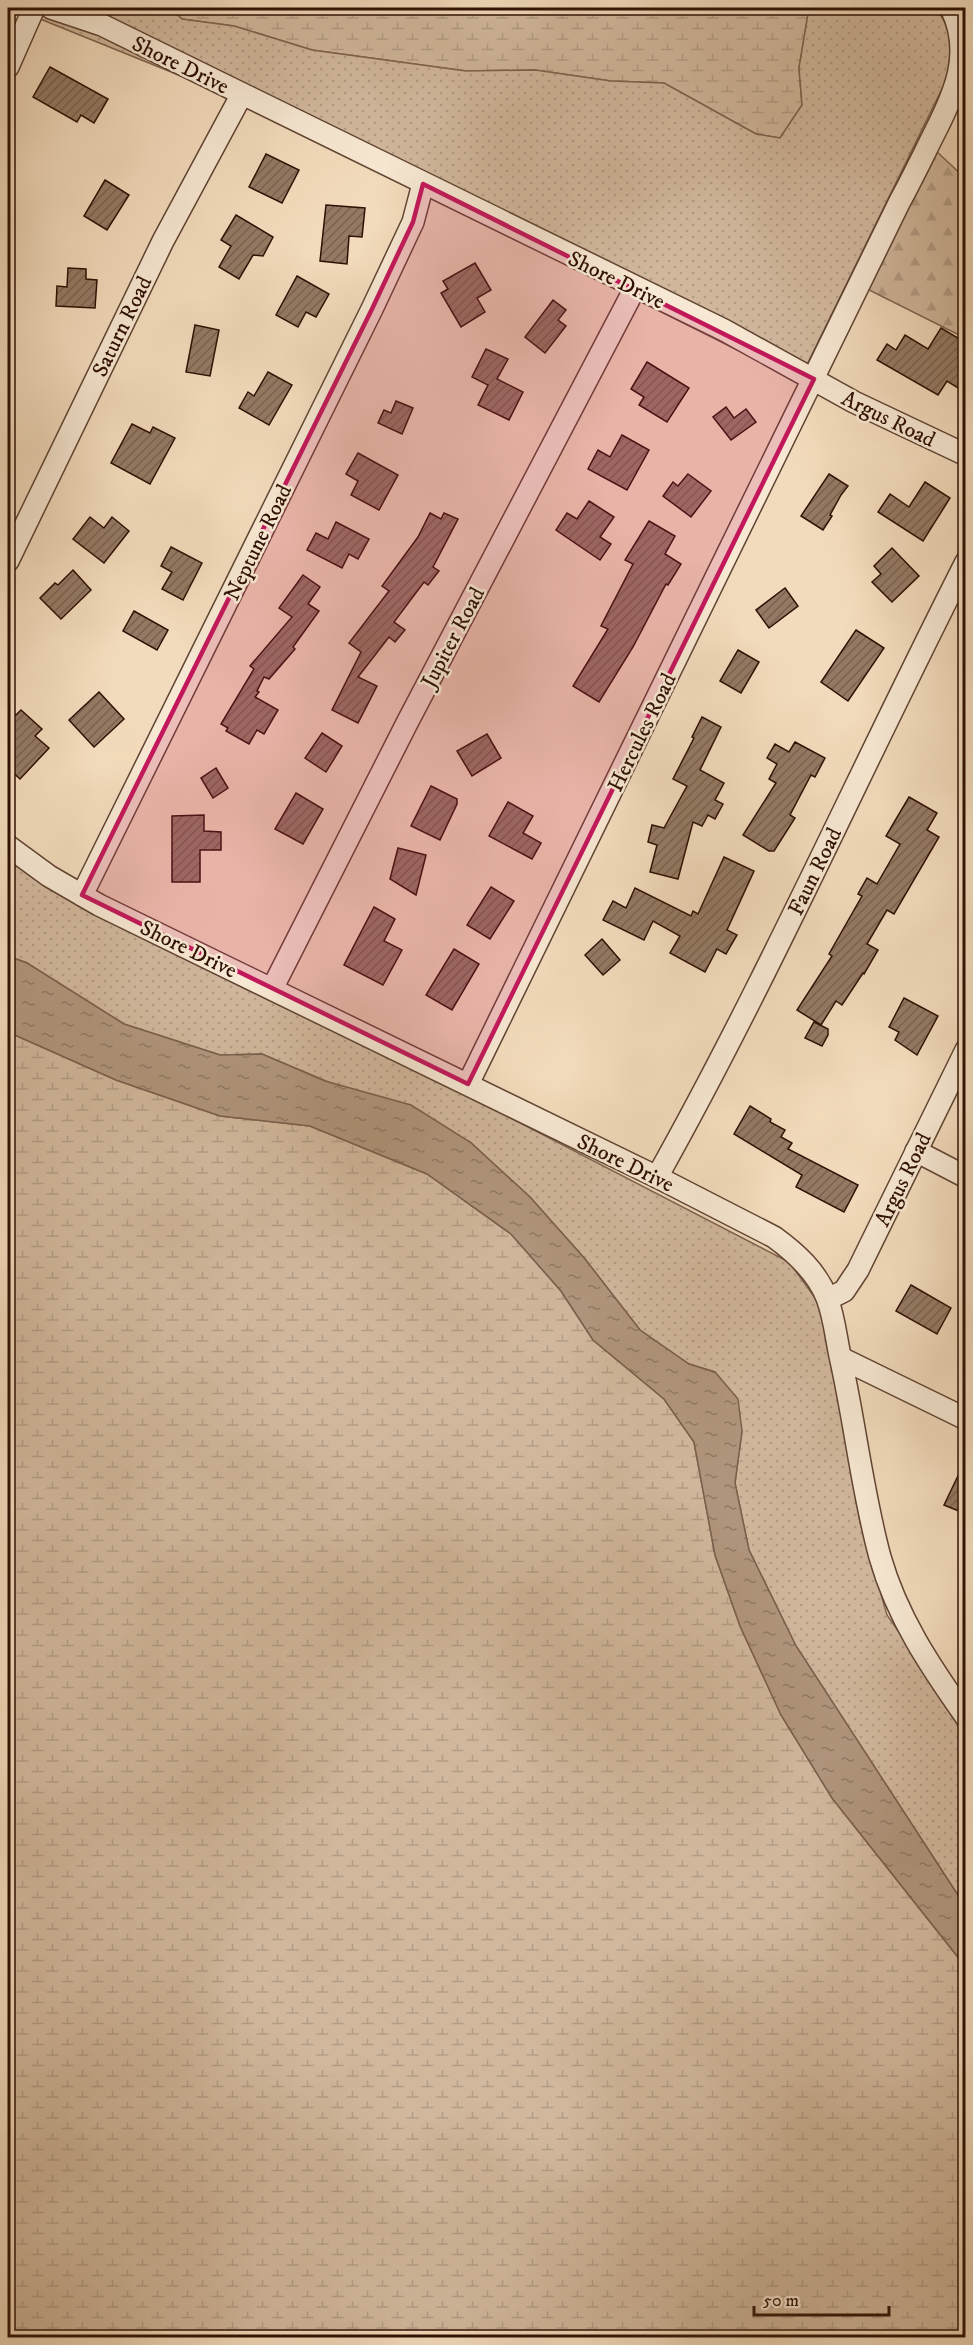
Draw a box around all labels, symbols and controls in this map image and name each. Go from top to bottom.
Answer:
street label: Shore Drive [127,30,233,100]
street label: Shore Drive [563,245,669,315]
street label: Saturn Road [86,272,158,381]
street label: Argus Road [837,385,940,454]
street label: Neptune Road [219,480,298,605]
street label: Jupiter Road [415,583,491,694]
street label: Hercules Road [602,669,683,796]
street label: Faun Road [782,823,848,920]
street label: Shore Drive [135,914,241,984]
street label: Shore Drive [572,1128,678,1198]
street label: Argus Road [869,1128,938,1231]
scale bar [754,2279,889,2317]
text: 50 m [763,2290,799,2312]

